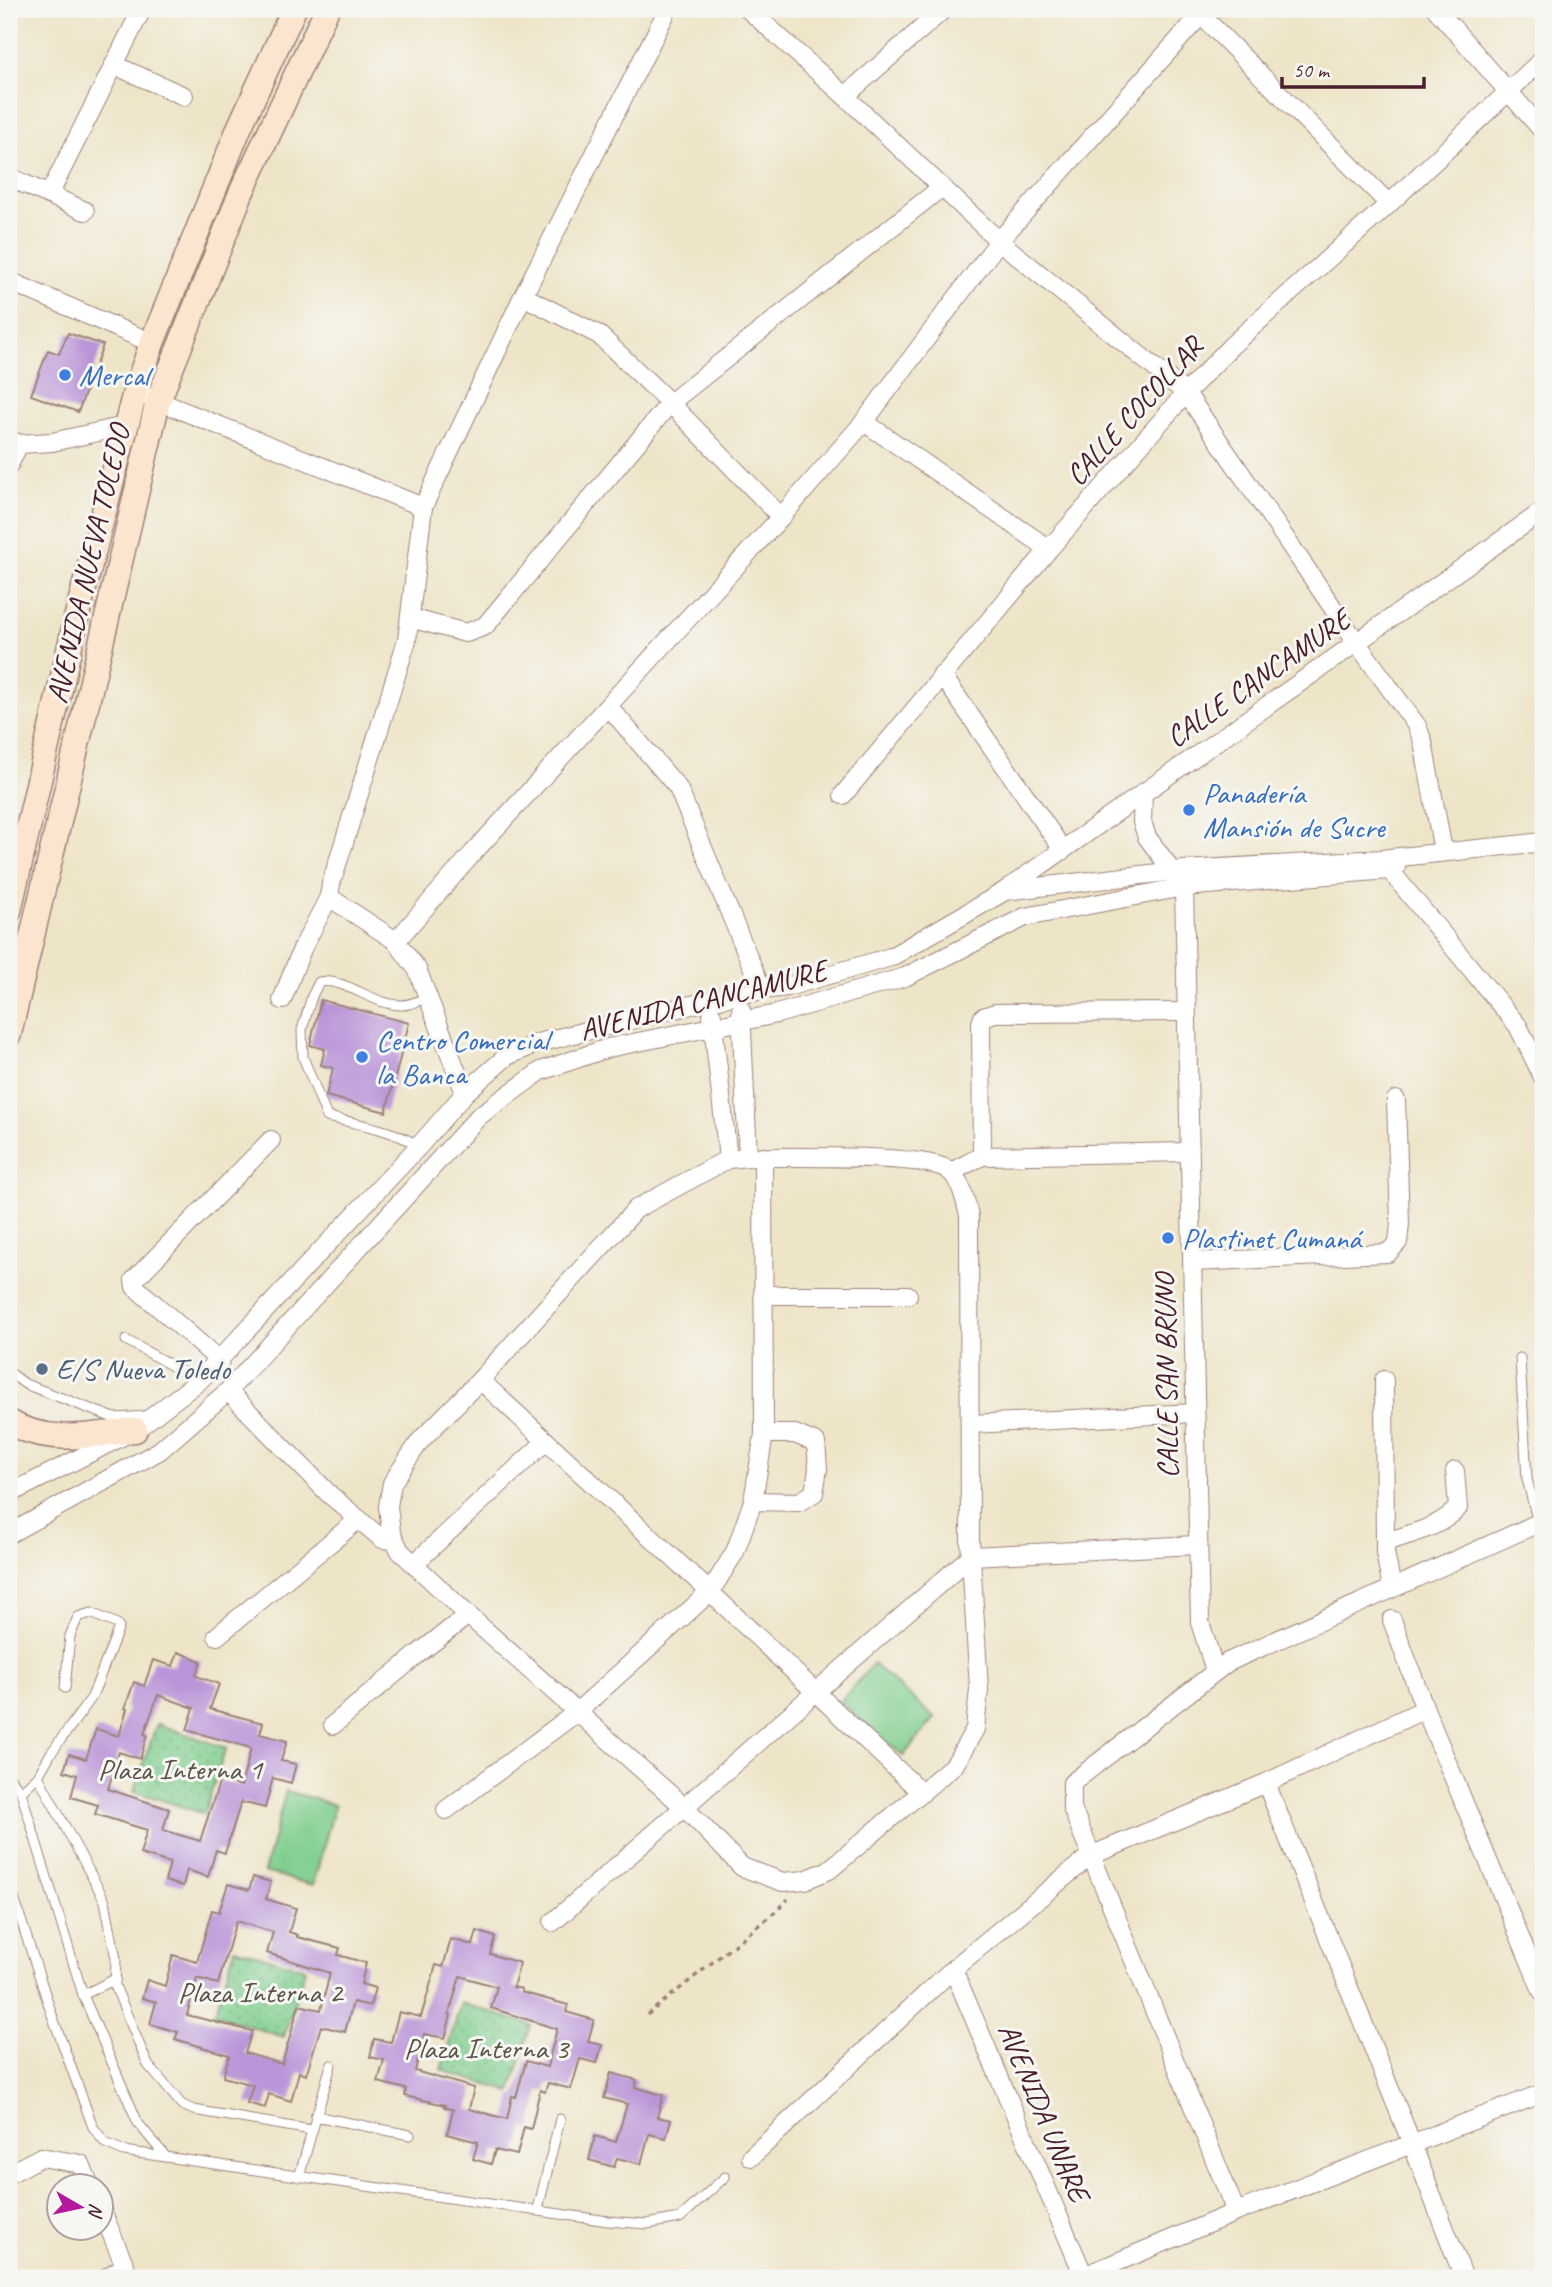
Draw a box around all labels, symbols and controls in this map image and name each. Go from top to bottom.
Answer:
scale bar [1282,46,1424,90]
text: 50 m [1293,57,1331,83]
street label: CALLE COCOLLAR [1057,326,1213,493]
place label: Mercal [79,356,154,394]
marker: Mercal [57,367,73,383]
street label: AVENIDA NUEVA TOLEDO [38,418,139,707]
street label: CALLE CANCAMURE [1158,598,1361,756]
place label: Panadería Mansión de Sucre [1203,774,1387,846]
marker: Panadería Mansión de Sucre [1181,802,1197,818]
street label: AVENIDA CANCAMURE [575,950,834,1049]
place label: Centro Comercial la Banca [376,1021,553,1093]
marker: Centro Comercial la Banca [354,1049,370,1065]
place label: Plastinet Cumaná [1182,1219,1364,1257]
marker: Plastinet Cumaná [1160,1230,1176,1246]
street label: CALLE SAN BRUNO [1145,1270,1187,1479]
place label: E/S Nueva Toledo [56,1350,231,1388]
marker: E/S Nueva Toledo [34,1361,50,1377]
park label: Plaza Interna 1 [98,1750,264,1788]
park label: Plaza Interna 2 [178,1973,345,2011]
street label: AVENIDA UNARE [989,2017,1100,2211]
park label: Plaza Interna 3 [404,2029,571,2067]
north arrow [46,2172,116,2242]
text: N [83,2202,109,2220]

